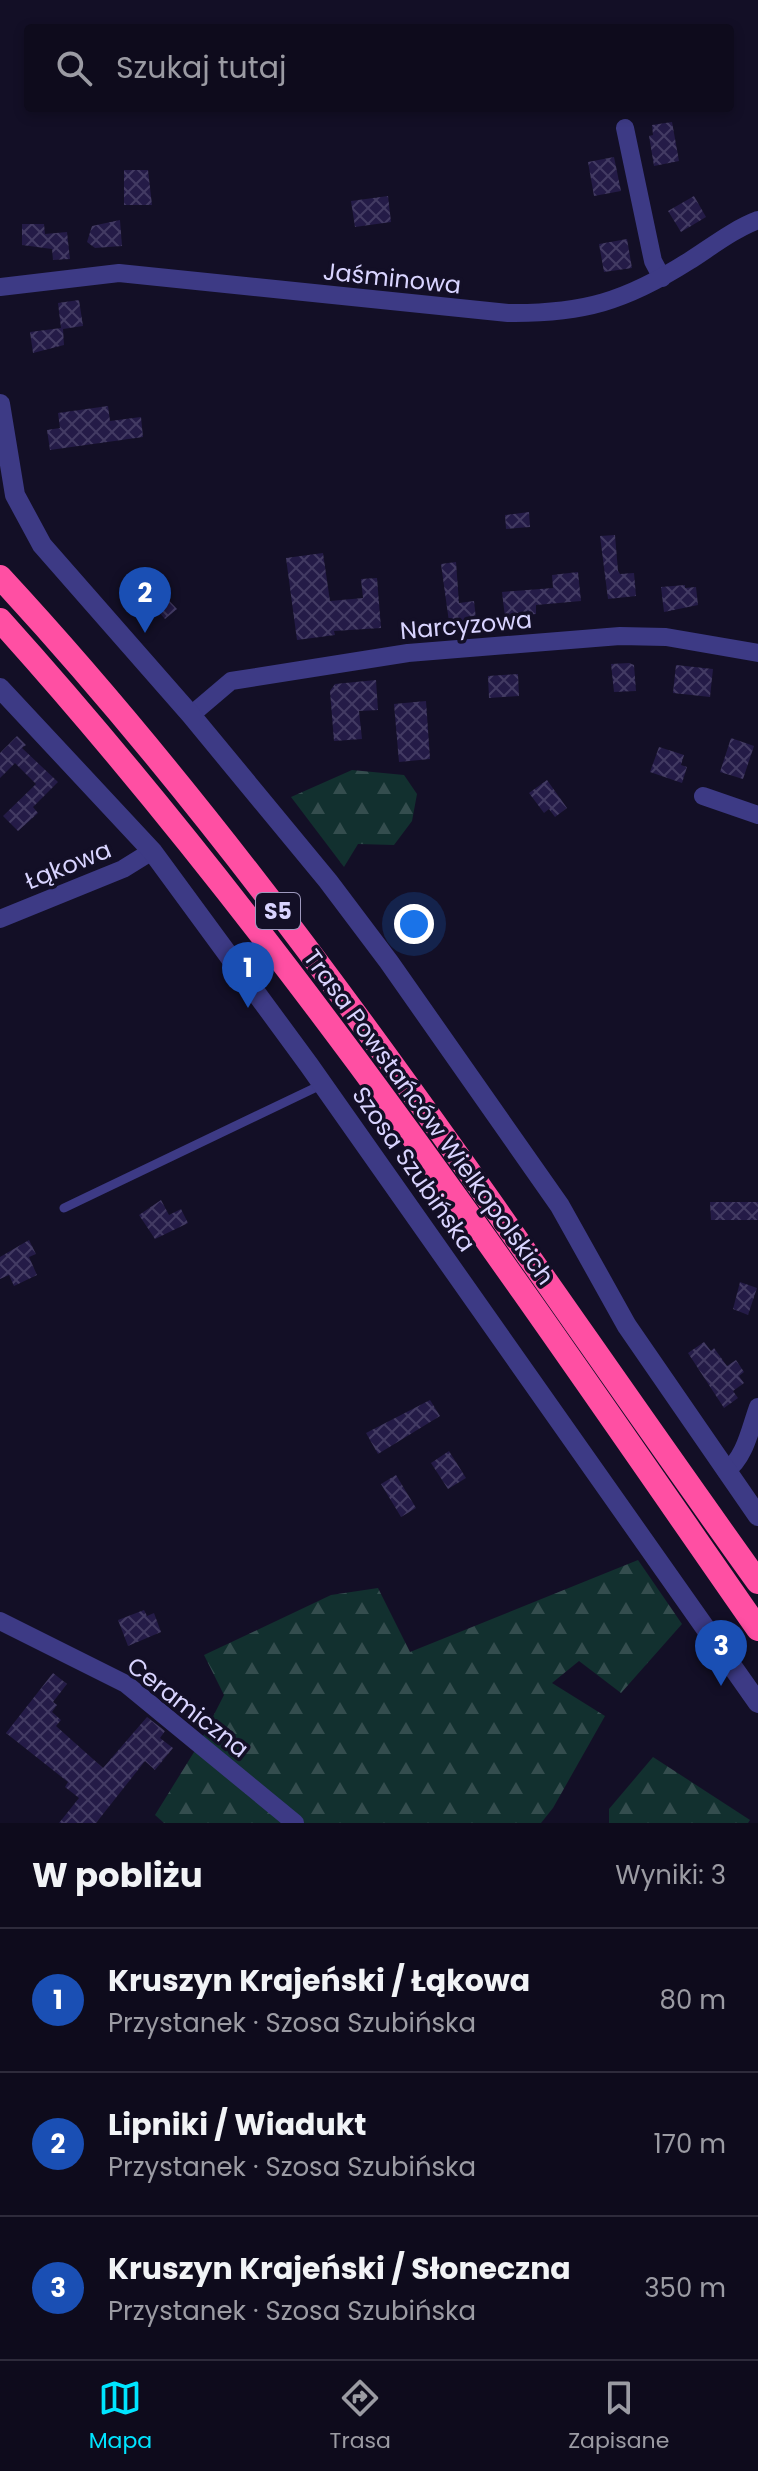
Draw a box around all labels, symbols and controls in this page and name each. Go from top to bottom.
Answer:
search box [24,24,734,112]
icon: search [52,46,96,90]
text: Szukaj tutaj [116,46,286,89]
street label: Jaśminowa [321,254,463,302]
pin: 2 [119,567,171,633]
street label: Narcyzowa [399,603,533,647]
street label: Łąkowa [20,833,116,897]
road number: S5 [256,893,300,929]
your location [394,904,434,944]
pin: 1 [222,942,274,1008]
street label: Trasa Powstańców Wielkopolskich [296,943,562,1291]
street label: Szosa Szubińska [345,1080,483,1258]
pin: 3 [695,1620,747,1686]
street label: Ceramiczna [120,1649,256,1765]
text: W pobliżu [32,1851,203,1899]
text: Wyniki: 3 [615,1857,726,1893]
text: Kruszyn Krajeński / Łąkowa [108,1959,530,2002]
text: 1 [53,1982,63,2018]
text: 80 m [660,1982,726,2018]
text: Przystanek · Szosa Szubińska [108,2005,476,2041]
text: Lipniki / Wiadukt [108,2103,366,2146]
text: 2 [51,2126,65,2162]
text: 170 m [653,2126,726,2162]
text: Przystanek · Szosa Szubińska [108,2149,476,2185]
text: Kruszyn Krajeński / Słoneczna [108,2247,571,2290]
text: 3 [50,2270,66,2306]
text: 350 m [644,2270,726,2306]
text: Przystanek · Szosa Szubińska [108,2293,476,2329]
tab: Mapa [89,2376,152,2457]
tab: Trasa [330,2376,391,2457]
tab: Zapisane [568,2376,669,2457]

